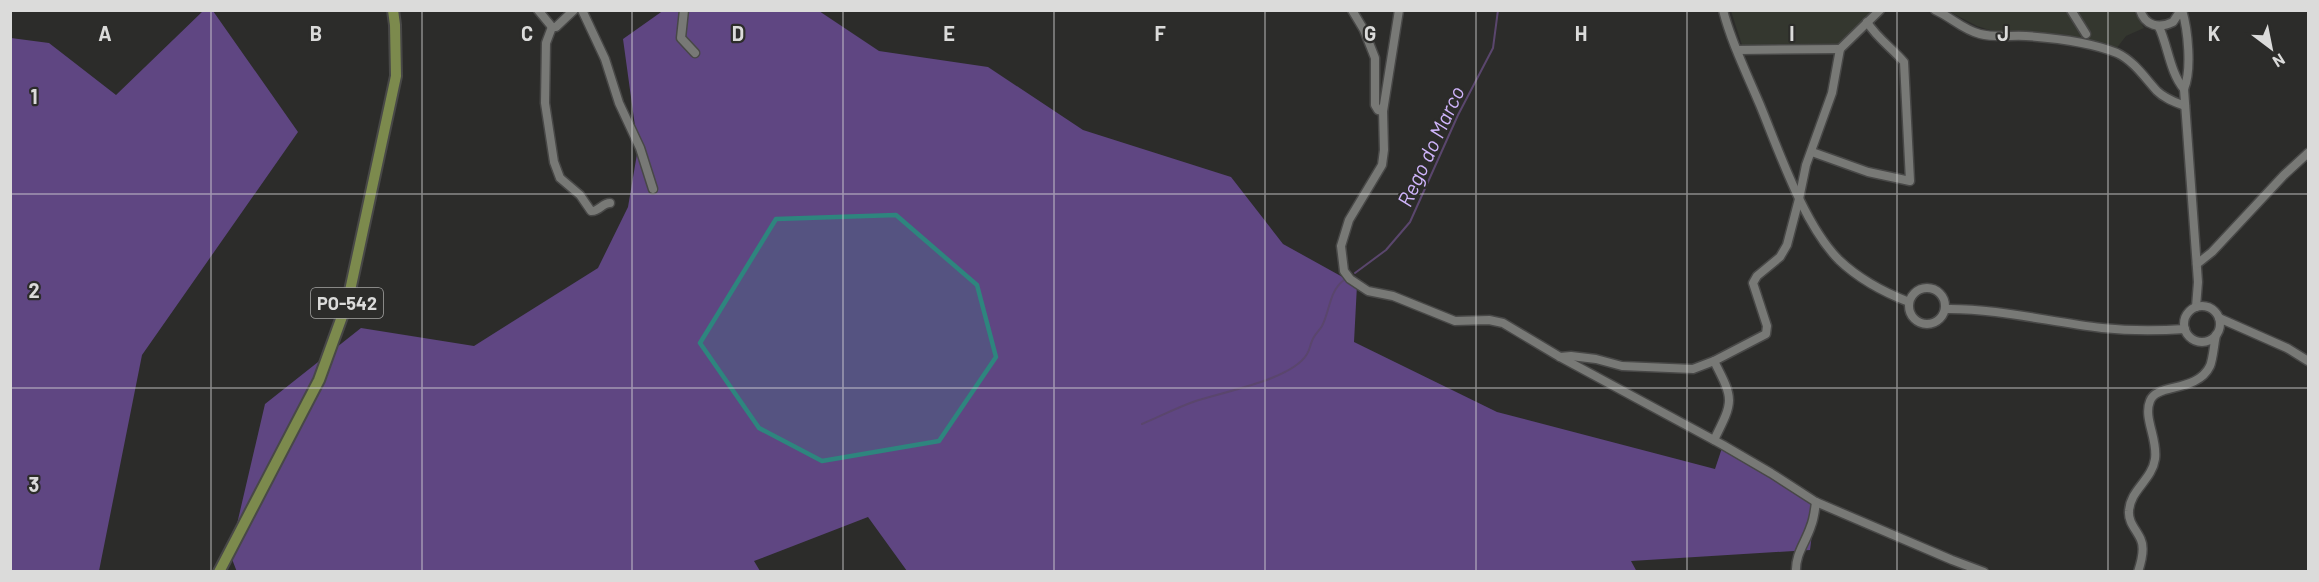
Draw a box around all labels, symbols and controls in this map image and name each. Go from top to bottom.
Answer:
north arrow [2241,18,2301,78]
text: A [98,21,112,45]
text: B [310,21,322,45]
text: C [521,21,533,45]
text: D [732,21,744,45]
text: E [943,21,955,45]
text: F [1154,21,1166,45]
text: G [1364,21,1376,45]
text: H [1575,21,1587,45]
text: I [1789,21,1795,45]
text: J [1997,21,2009,45]
text: K [2208,21,2221,45]
text: N [2270,50,2289,72]
water label: Rego do Marco [1391,82,1469,210]
text: 1 [30,84,38,108]
text: 2 [28,278,40,302]
road number: PO-542 [311,288,383,318]
text: 3 [29,472,39,496]

